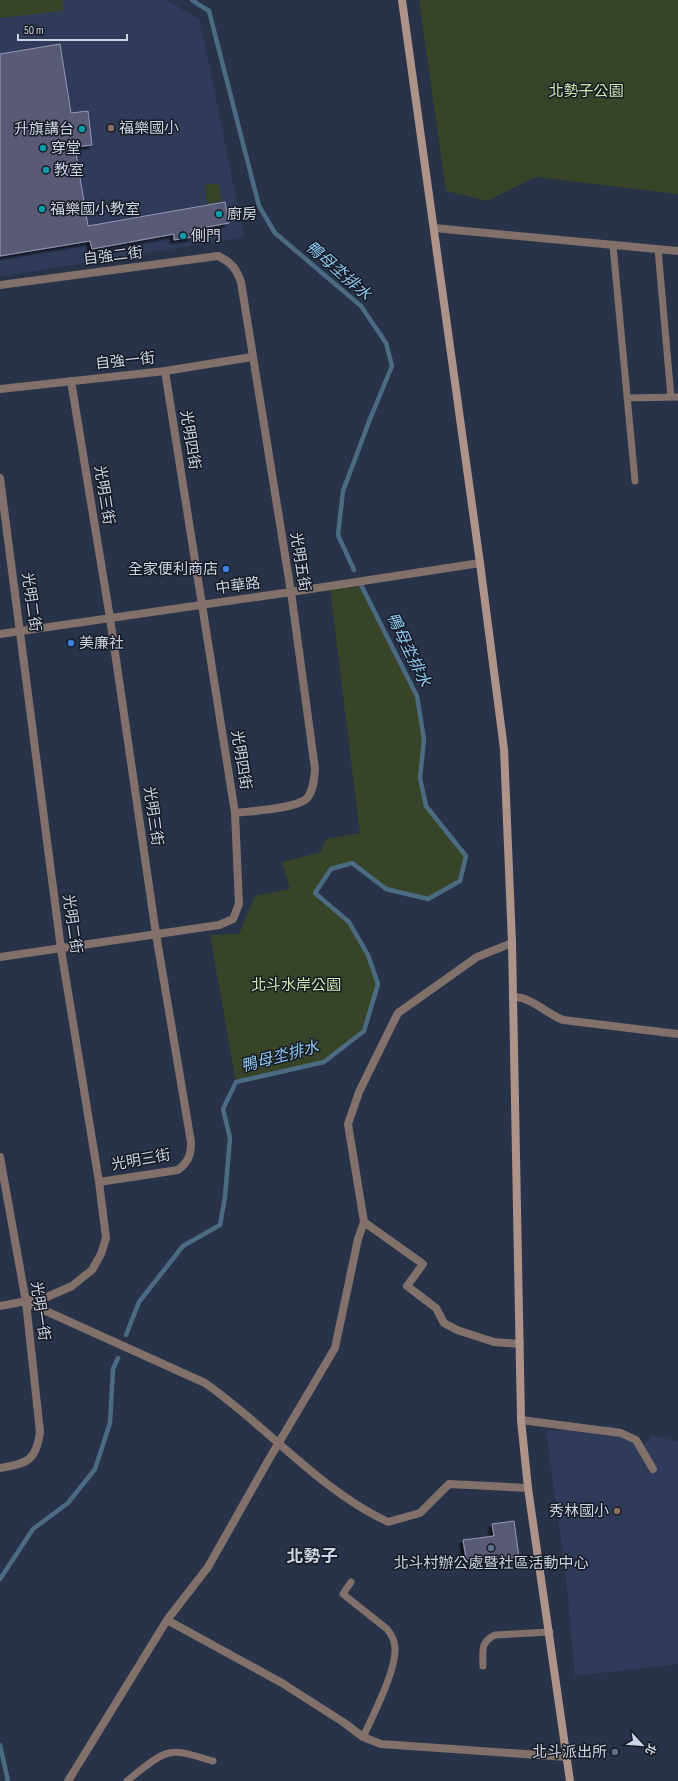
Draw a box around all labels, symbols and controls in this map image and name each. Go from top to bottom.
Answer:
scale bar [18,16,127,42]
text: 50 m [24,23,44,38]
park label: 北勢子公園 [548,82,624,101]
place label: 福樂國小 [119,119,179,138]
place label: 升旗講台 [14,120,74,139]
marker: 福樂國小 [106,123,116,133]
marker: 升旗講台 [77,124,87,134]
place label: 穿堂 [51,139,81,158]
marker: 穿堂 [38,143,48,153]
place label: 教室 [54,161,84,180]
marker: 教室 [41,165,51,175]
place label: 福樂國小教室 [50,200,140,219]
marker: 福樂國小教室 [37,204,47,214]
place label: 廚房 [227,205,257,224]
marker: 廚房 [214,209,224,219]
place label: 側門 [191,227,221,246]
marker: 側門 [178,231,188,241]
water label: 鴨母坔排水 [302,238,375,305]
street label: 自強二街 [82,243,144,269]
street label: 自強一街 [94,348,156,374]
street label: 光明四街 [176,409,204,471]
street label: 光明三街 [90,464,118,526]
street label: 光明五街 [286,531,314,593]
place label: 全家便利商店 [128,560,218,579]
marker: 全家便利商店 [221,564,231,574]
street label: 光明二街 [17,571,45,633]
street label: 中華路 [214,573,262,599]
water label: 鴨母坔排水 [382,610,435,691]
place label: 美廉社 [79,634,124,653]
marker: 美廉社 [66,638,76,648]
street label: 光明四街 [227,729,255,791]
street label: 光明三街 [139,785,167,847]
street label: 光明二街 [58,893,86,955]
park label: 北斗水岸公園 [251,976,341,995]
water label: 鴨母坔排水 [239,1037,322,1077]
street label: 光明三街 [110,1145,172,1175]
street label: 光明一街 [26,1280,54,1342]
place label: 秀林國小 [549,1502,609,1521]
marker: 秀林國小 [612,1506,622,1516]
marker: 北斗村辦公處暨社區活動中心 [486,1543,496,1553]
district label: 北勢子 [287,1547,338,1567]
place label: 北斗村辦公處暨社區活動中心 [393,1554,589,1573]
north arrow [622,1725,662,1765]
text: 北 [642,1741,659,1757]
place label: 北斗派出所 [532,1743,607,1762]
marker: 北斗派出所 [610,1747,620,1757]

